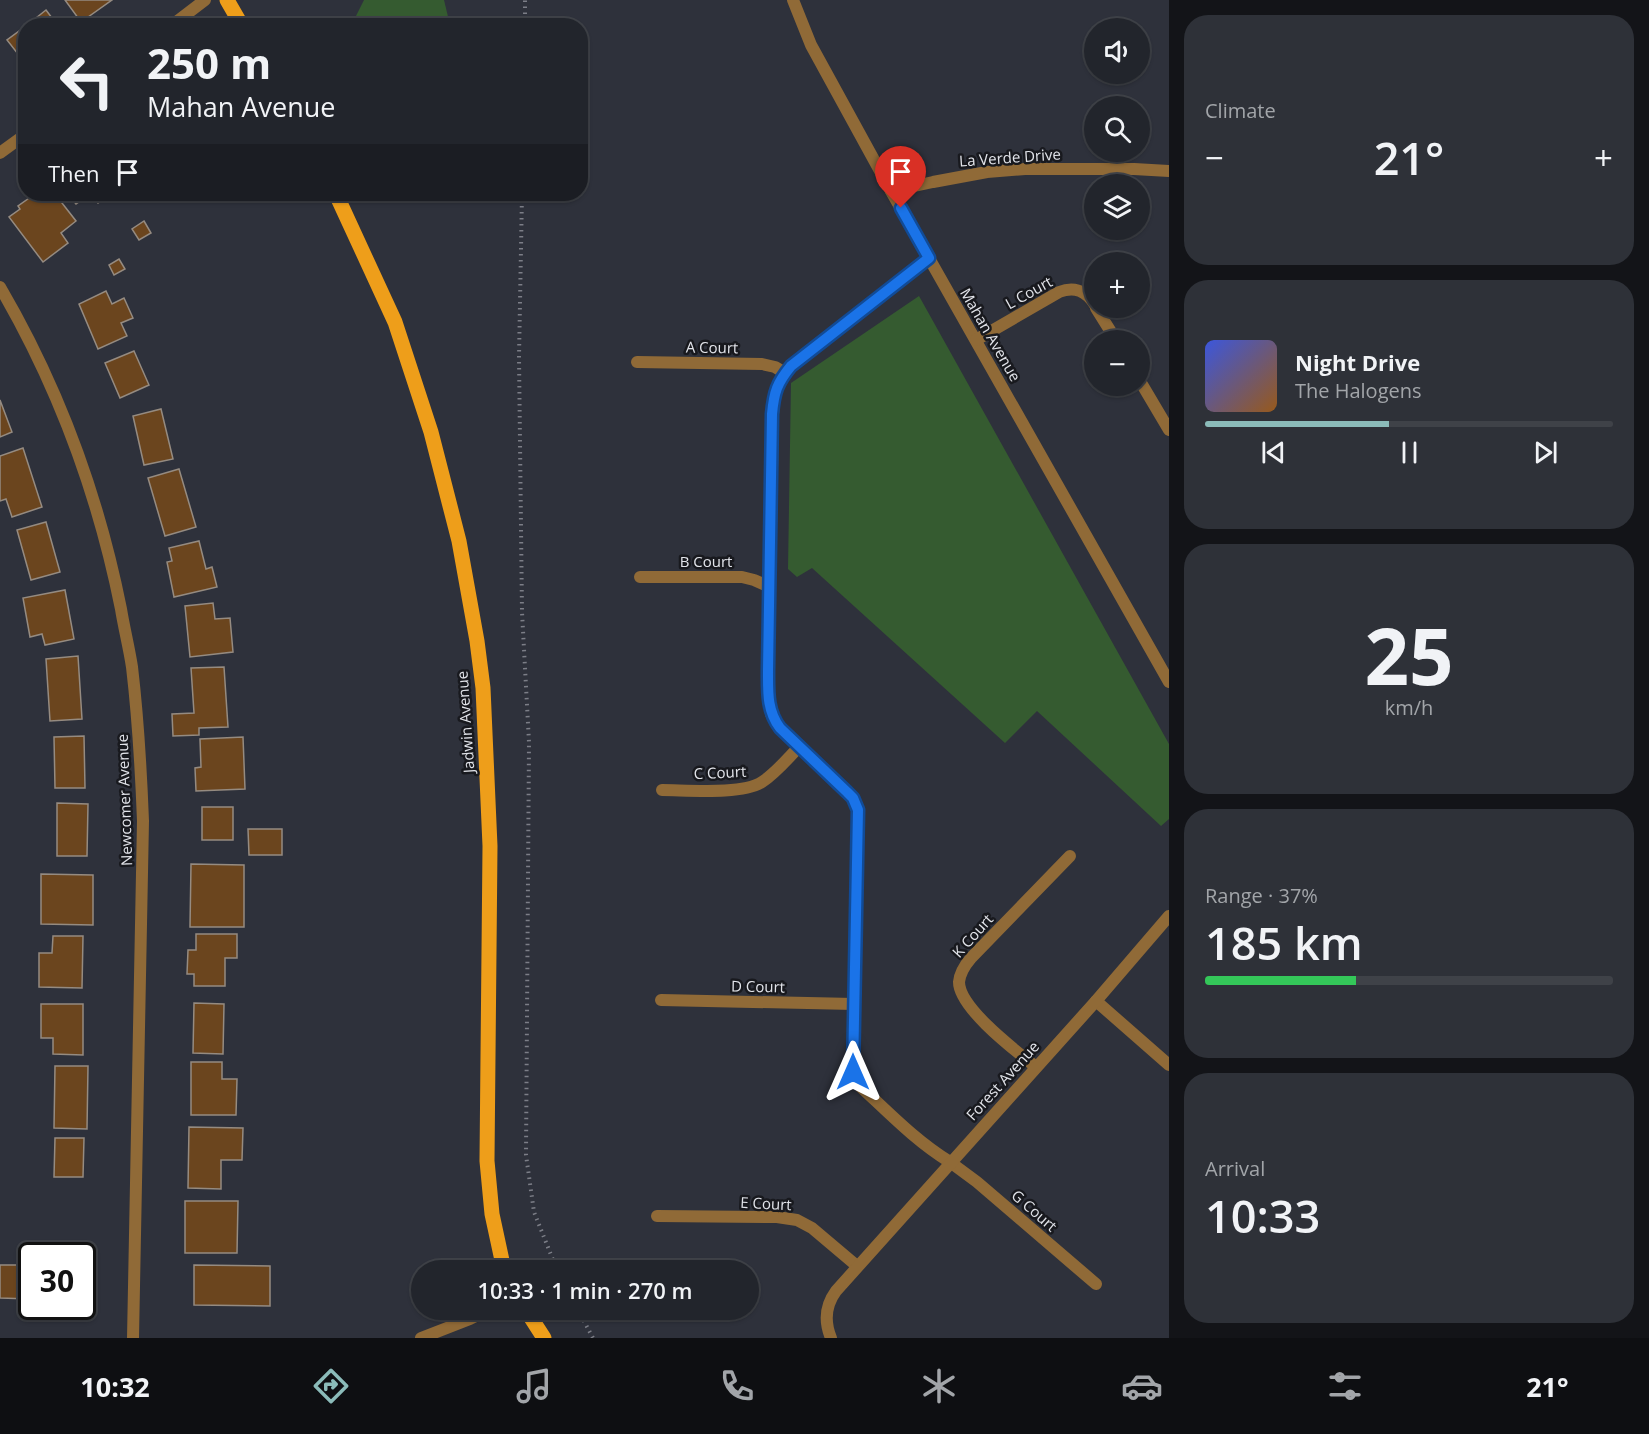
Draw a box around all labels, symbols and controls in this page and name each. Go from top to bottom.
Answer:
map controls [1084,18,1150,396]
button: sound [1084,18,1150,84]
text: 250 m [147,34,271,91]
icon: left [48,42,126,120]
text: Mahan Avenue [147,88,335,125]
button: search [1084,96,1150,162]
text: Climate [1205,97,1276,124]
text: 21° [1374,127,1444,188]
text: − [1205,135,1224,180]
text: + [1594,135,1613,180]
street label: La Verde Drive [958,143,1061,171]
pin [875,146,926,208]
icon: arrive [884,155,917,188]
icon: arrive [111,156,144,189]
text: Then [48,158,99,188]
button: layers [1084,174,1150,240]
button: + [1084,252,1150,318]
street label: L Court [1001,271,1056,313]
street label: Mahan Avenue [956,284,1026,385]
button: − [1084,330,1150,396]
street label: A Court [686,337,738,357]
text: Night Drive [1295,347,1420,377]
text: The Halogens [1295,377,1422,404]
icon: previous [1257,436,1290,469]
icon: pause [1393,436,1426,469]
icon: next [1529,436,1562,469]
street label: B Court [680,551,732,571]
text: 25 [1364,602,1454,708]
street label: Jadwin Avenue [451,670,479,776]
text: km/h [1385,694,1433,721]
street label: Newcomer Avenue [112,734,136,866]
street label: C Court [693,761,747,783]
text: Range · 37% [1205,882,1318,909]
street label: K Court [947,909,997,961]
text: 185 km [1205,912,1363,973]
street label: D Court [731,976,785,996]
street label: Forest Avenue [961,1037,1043,1124]
position arrow [821,1040,885,1104]
text: Arrival [1205,1155,1265,1182]
street label: G Court [1008,1185,1062,1235]
text: 10:33 [1205,1185,1320,1246]
street label: E Court [740,1192,792,1214]
speed limit sign: 30 [18,1242,96,1320]
text: 10:33 · 1 min · 270 m [477,1275,693,1305]
icon: directions [310,1365,352,1407]
icon: music [513,1365,555,1407]
icon: phone [716,1365,758,1407]
icon: climate [918,1365,960,1407]
icon: car [1121,1365,1163,1407]
icon: filters [1324,1365,1366,1407]
text: 10:32 [80,1368,150,1405]
text: 21° [1526,1368,1569,1405]

